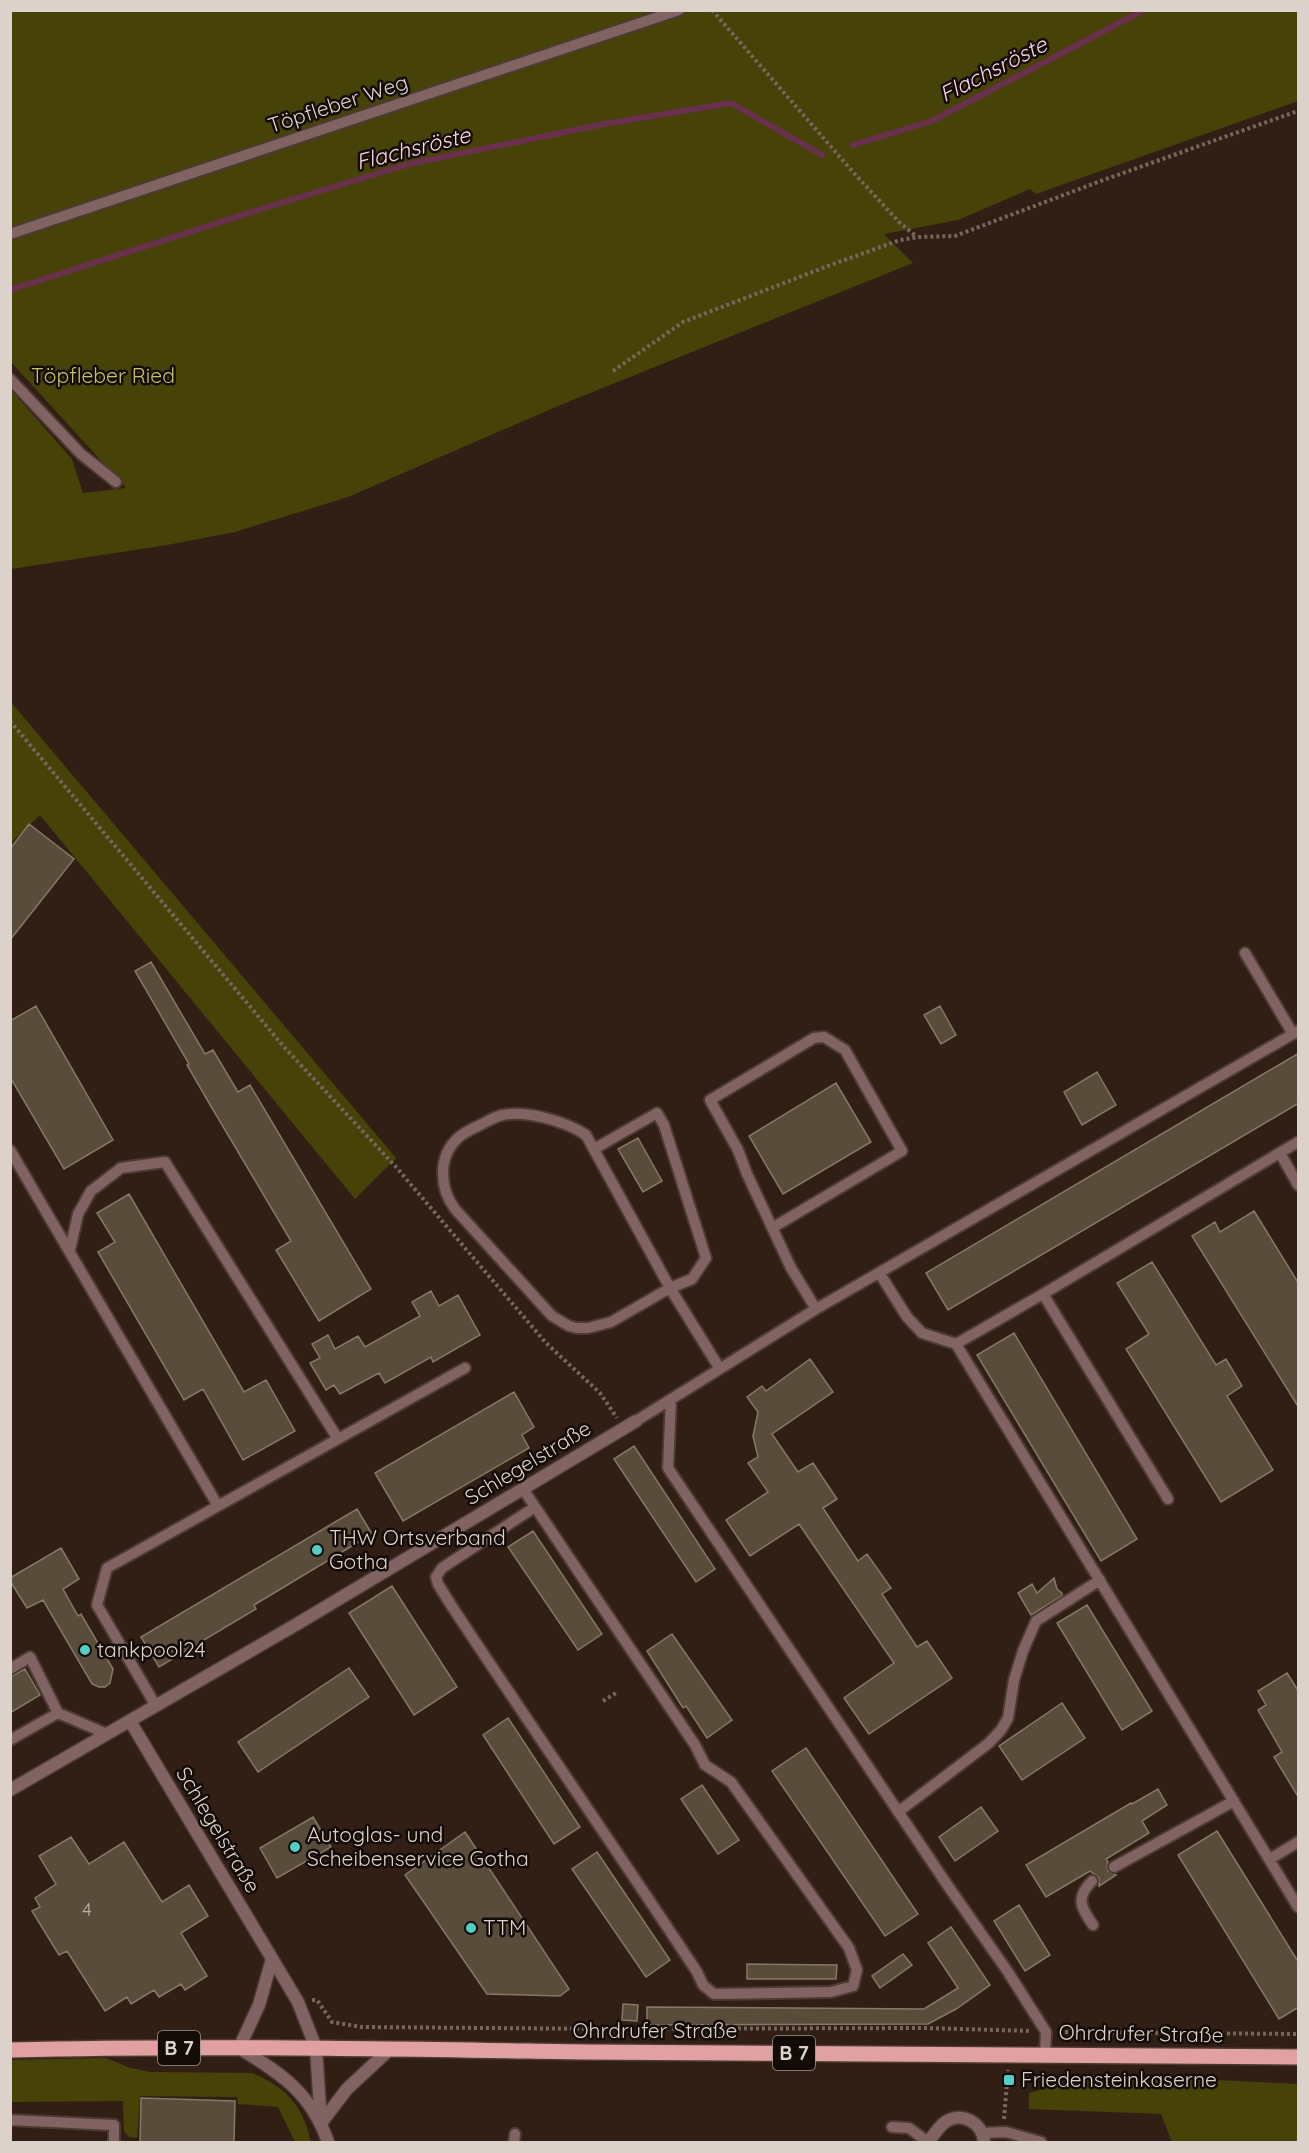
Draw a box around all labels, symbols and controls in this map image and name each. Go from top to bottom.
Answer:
water label: Flachsröste [935,29,1053,108]
street label: Töpfleber Weg [264,68,411,138]
water label: Flachsröste [353,120,475,176]
park label: Töpfleber Ried [31,362,175,388]
street label: Schlegelstraße [460,1414,595,1510]
place label: THW Ortsverband Gotha [329,1524,506,1574]
marker: THW Ortsverband Gotha [310,1543,324,1557]
place label: tankpool24 [97,1636,206,1662]
marker: tankpool24 [78,1643,92,1657]
street label: Schlegelstraße [171,1762,267,1897]
place label: Autoglas- und Scheibenservice Gotha [307,1821,529,1871]
marker: Autoglas- und Scheibenservice Gotha [288,1840,302,1854]
house number: 4 [82,1898,92,1921]
place label: TTM [483,1914,526,1940]
marker: TTM [464,1921,478,1935]
street label: Ohrdrufer Straße [573,2017,737,2043]
street label: Ohrdrufer Straße [1058,2019,1224,2047]
road number: B 7 [158,2031,200,2065]
road number: B 7 [773,2036,815,2070]
place label: Friedensteinkaserne [1021,2066,1217,2092]
marker: Friedensteinkaserne [1002,2073,1016,2087]

